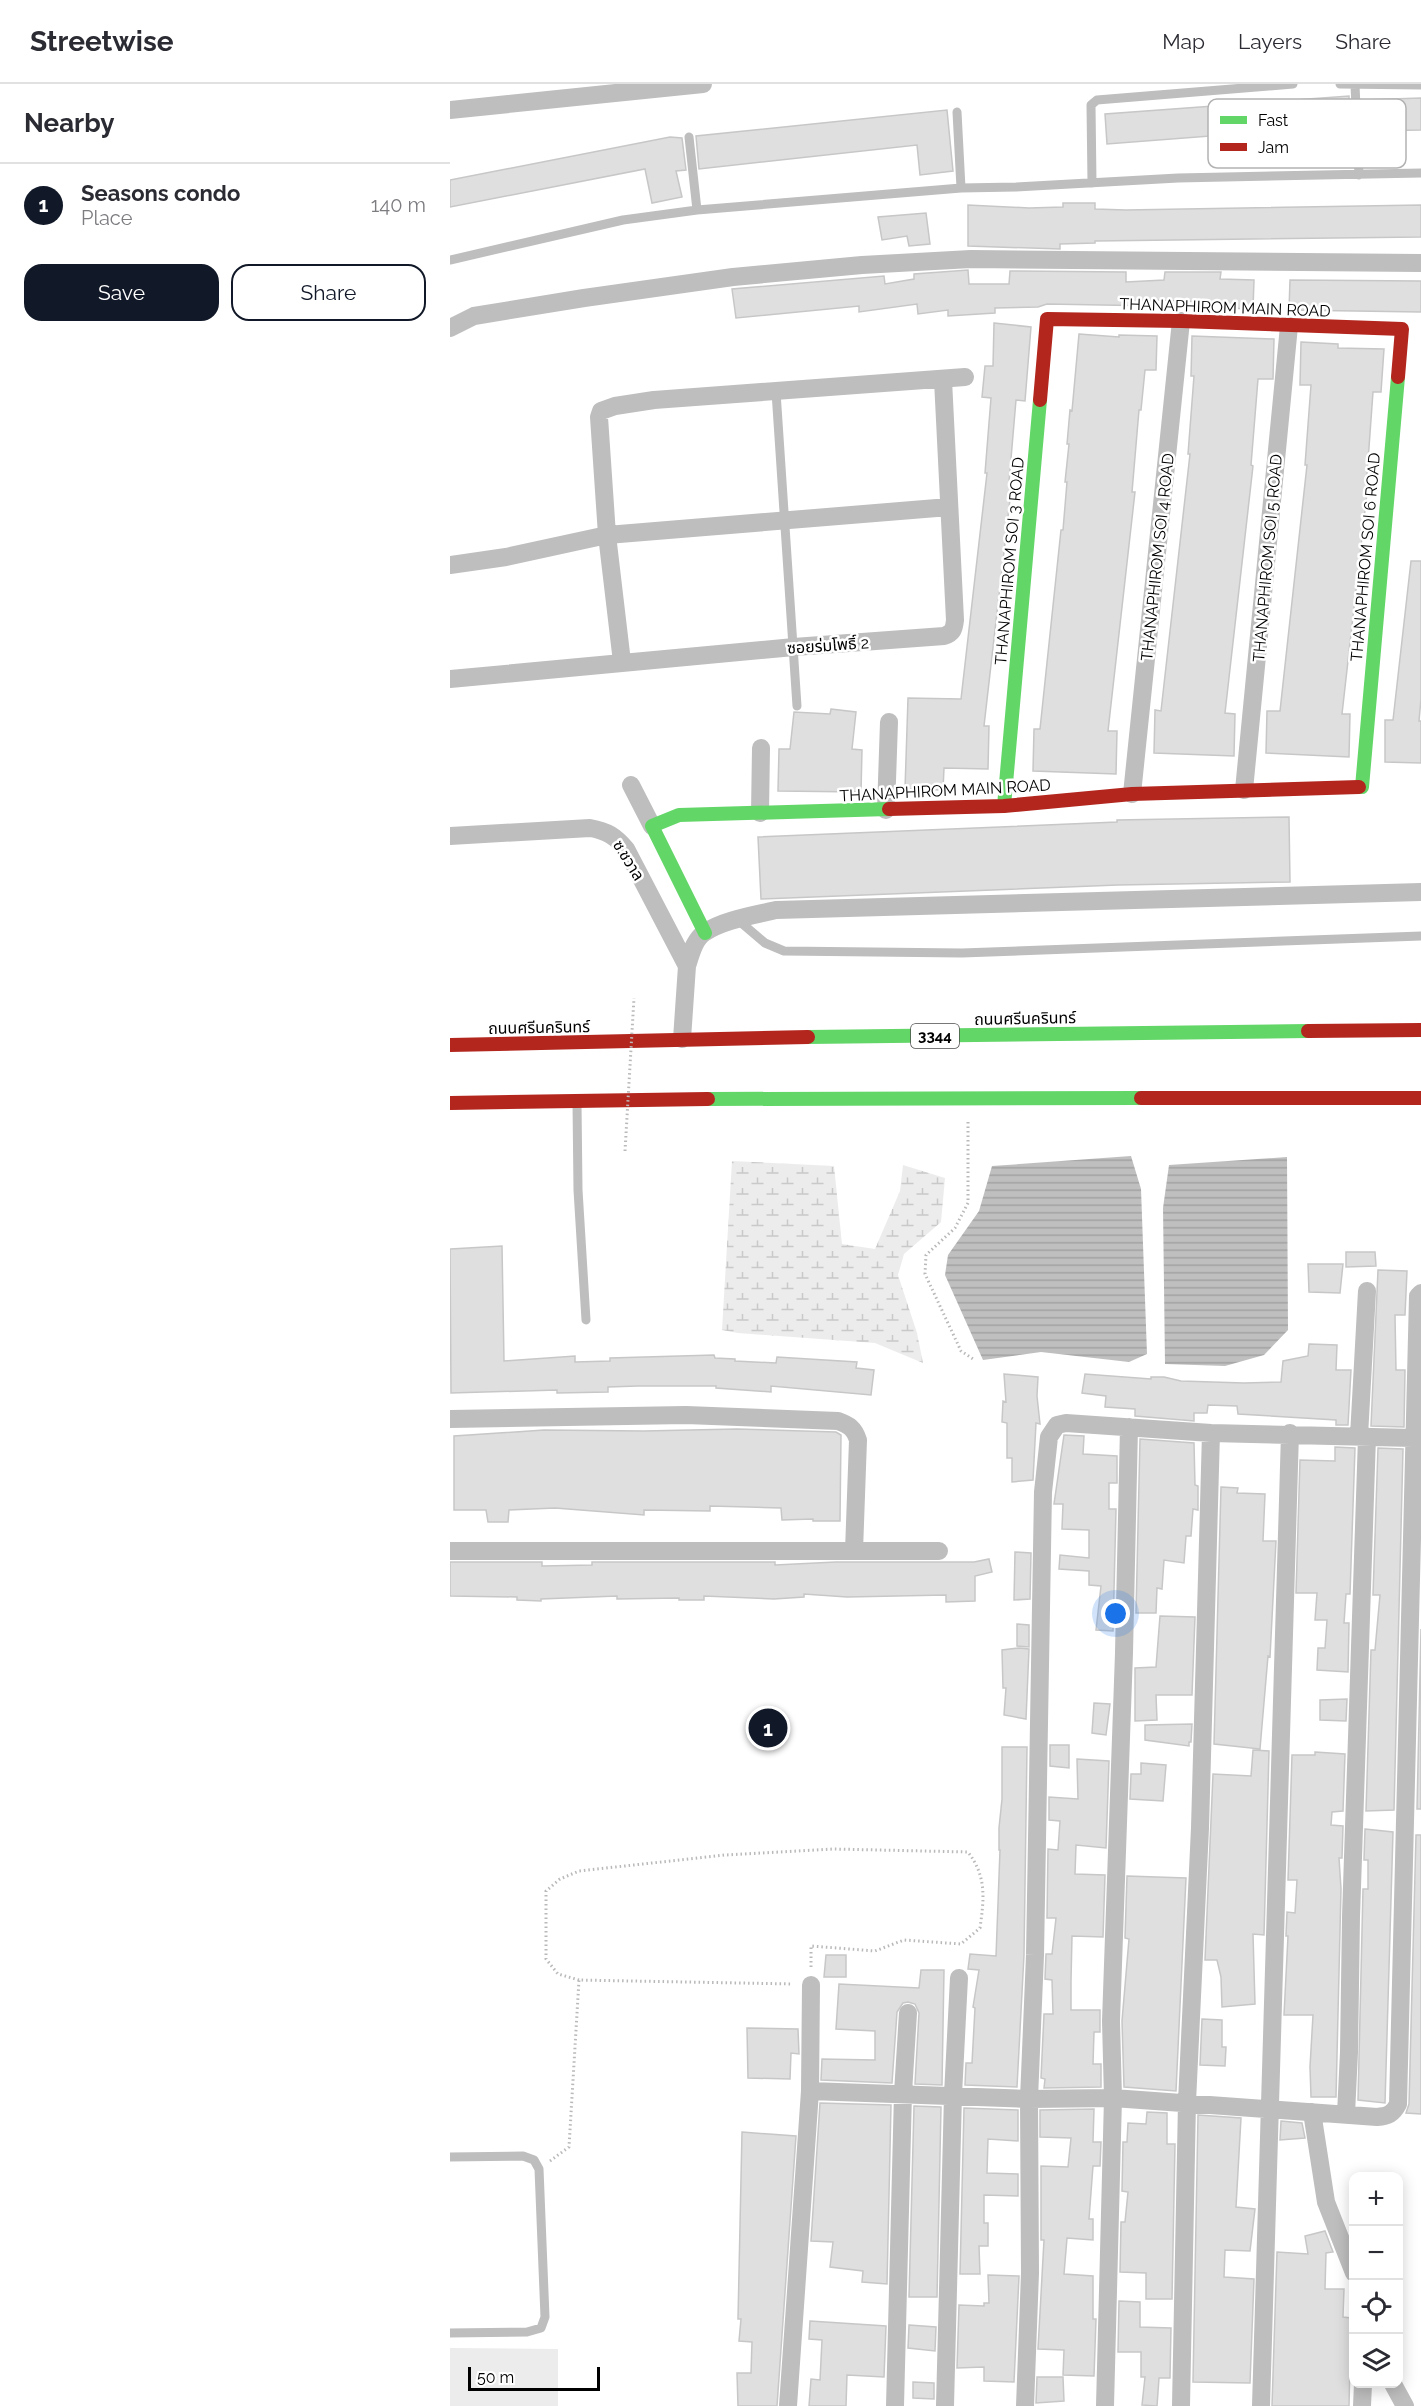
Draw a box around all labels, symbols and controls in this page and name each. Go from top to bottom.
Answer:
text: Streetwise [30,25,174,58]
text: Map [1162,29,1205,54]
text: Layers [1238,29,1302,54]
text: Share [1335,29,1391,54]
legend [1208,99,1406,168]
text: Nearby [24,108,114,138]
text: Fast [1258,111,1289,130]
text: Jam [1258,138,1289,157]
text: Seasons condo [81,180,240,206]
text: 1 [39,193,48,217]
text: 140 m [371,193,426,217]
text: Place [81,206,132,230]
button: Save [24,264,219,321]
button: Share [231,264,426,321]
street label: THANAPHIROM MAIN ROAD [1119,294,1331,321]
street label: THANAPHIROM SOI 4 ROAD [1137,452,1178,662]
street label: THANAPHIROM SOI 6 ROAD [1347,452,1384,662]
street label: THANAPHIROM SOI 5 ROAD [1249,453,1286,663]
street label: THANAPHIROM SOI 3 ROAD [991,456,1028,666]
street label: ซอยร่มโพธิ์ 2 [786,633,870,658]
street label: THANAPHIROM MAIN ROAD [839,775,1051,806]
street label: ซ.ชวาล [609,836,648,884]
street label: ถนนศรีนครินทร์ [974,1008,1077,1029]
street label: ถนนศรีนครินทร์ [488,1017,591,1038]
road number: 3344 [911,1024,959,1048]
your location [1101,1599,1130,1628]
pin: 1 [748,1706,788,1750]
map controls [1349,2172,1403,2388]
button: + [1349,2172,1403,2226]
button: − [1349,2226,1403,2280]
button: locate [1349,2280,1403,2334]
button: layers [1349,2334,1403,2388]
scale bar [468,2364,600,2392]
text: 50 m [477,2368,514,2387]

